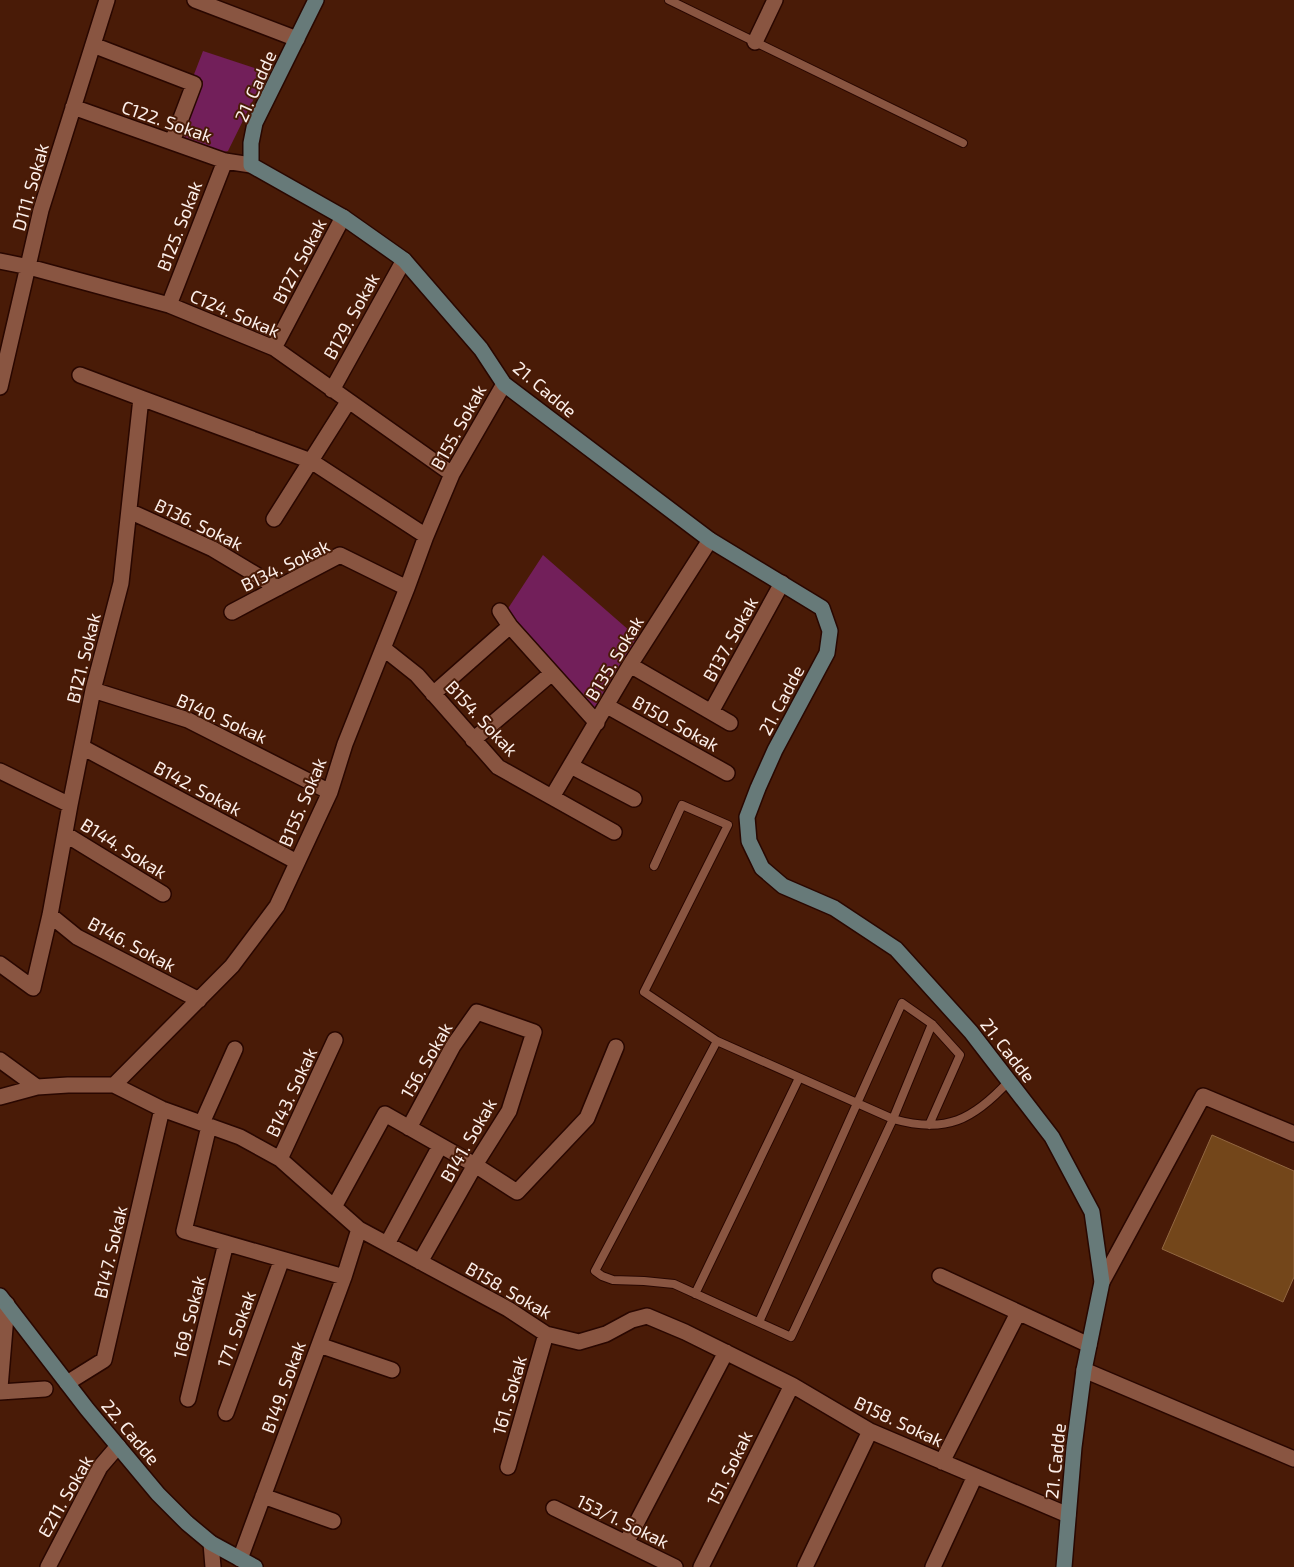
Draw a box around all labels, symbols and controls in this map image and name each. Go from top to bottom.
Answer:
street label: 21. Cadde [230,47,280,125]
street label: C122. Sokak [119,95,215,147]
street label: D111. Sokak [7,141,53,233]
street label: B125. Sokak [152,178,206,274]
street label: B127. Sokak [267,215,331,307]
street label: B129. Sokak [318,269,384,363]
street label: C124. Sokak [187,284,283,342]
street label: 21. Cadde [509,356,581,422]
street label: B155. Sokak [426,380,490,474]
street label: B136. Sokak [151,493,247,555]
street label: B134. Sokak [237,534,333,596]
street label: B137. Sokak [698,593,762,685]
street label: B121. Sokak [61,611,105,705]
street label: B135. Sokak [580,612,648,704]
street label: 21. Cadde [753,661,809,739]
street label: B154. Sokak [441,675,523,761]
street label: B140. Sokak [173,688,271,748]
street label: B150. Sokak [629,690,723,756]
street label: B155. Sokak [273,754,331,850]
street label: B142. Sokak [150,756,246,820]
street label: B144. Sokak [77,813,171,883]
street label: B146. Sokak [84,912,180,976]
street label: 21. Cadde [976,1013,1040,1087]
street label: 156. Sokak [396,1018,456,1102]
street label: B143. Sokak [261,1044,321,1140]
street label: B141. Sokak [435,1094,501,1186]
street label: B147. Sokak [89,1204,131,1300]
street label: B158. Sokak [462,1257,556,1323]
street label: 169. Sokak [168,1273,210,1361]
street label: 171. Sokak [212,1288,260,1370]
street label: B149. Sokak [256,1338,310,1436]
street label: 161. Sokak [487,1353,531,1437]
street label: B158. Sokak [851,1391,947,1451]
street label: 22. Cadde [97,1395,165,1469]
street label: 21. Cadde [1040,1422,1070,1500]
street label: 151. Sokak [701,1427,757,1509]
street label: E211. Sokak [33,1451,97,1541]
street label: 153/1. Sokak [573,1489,673,1553]

